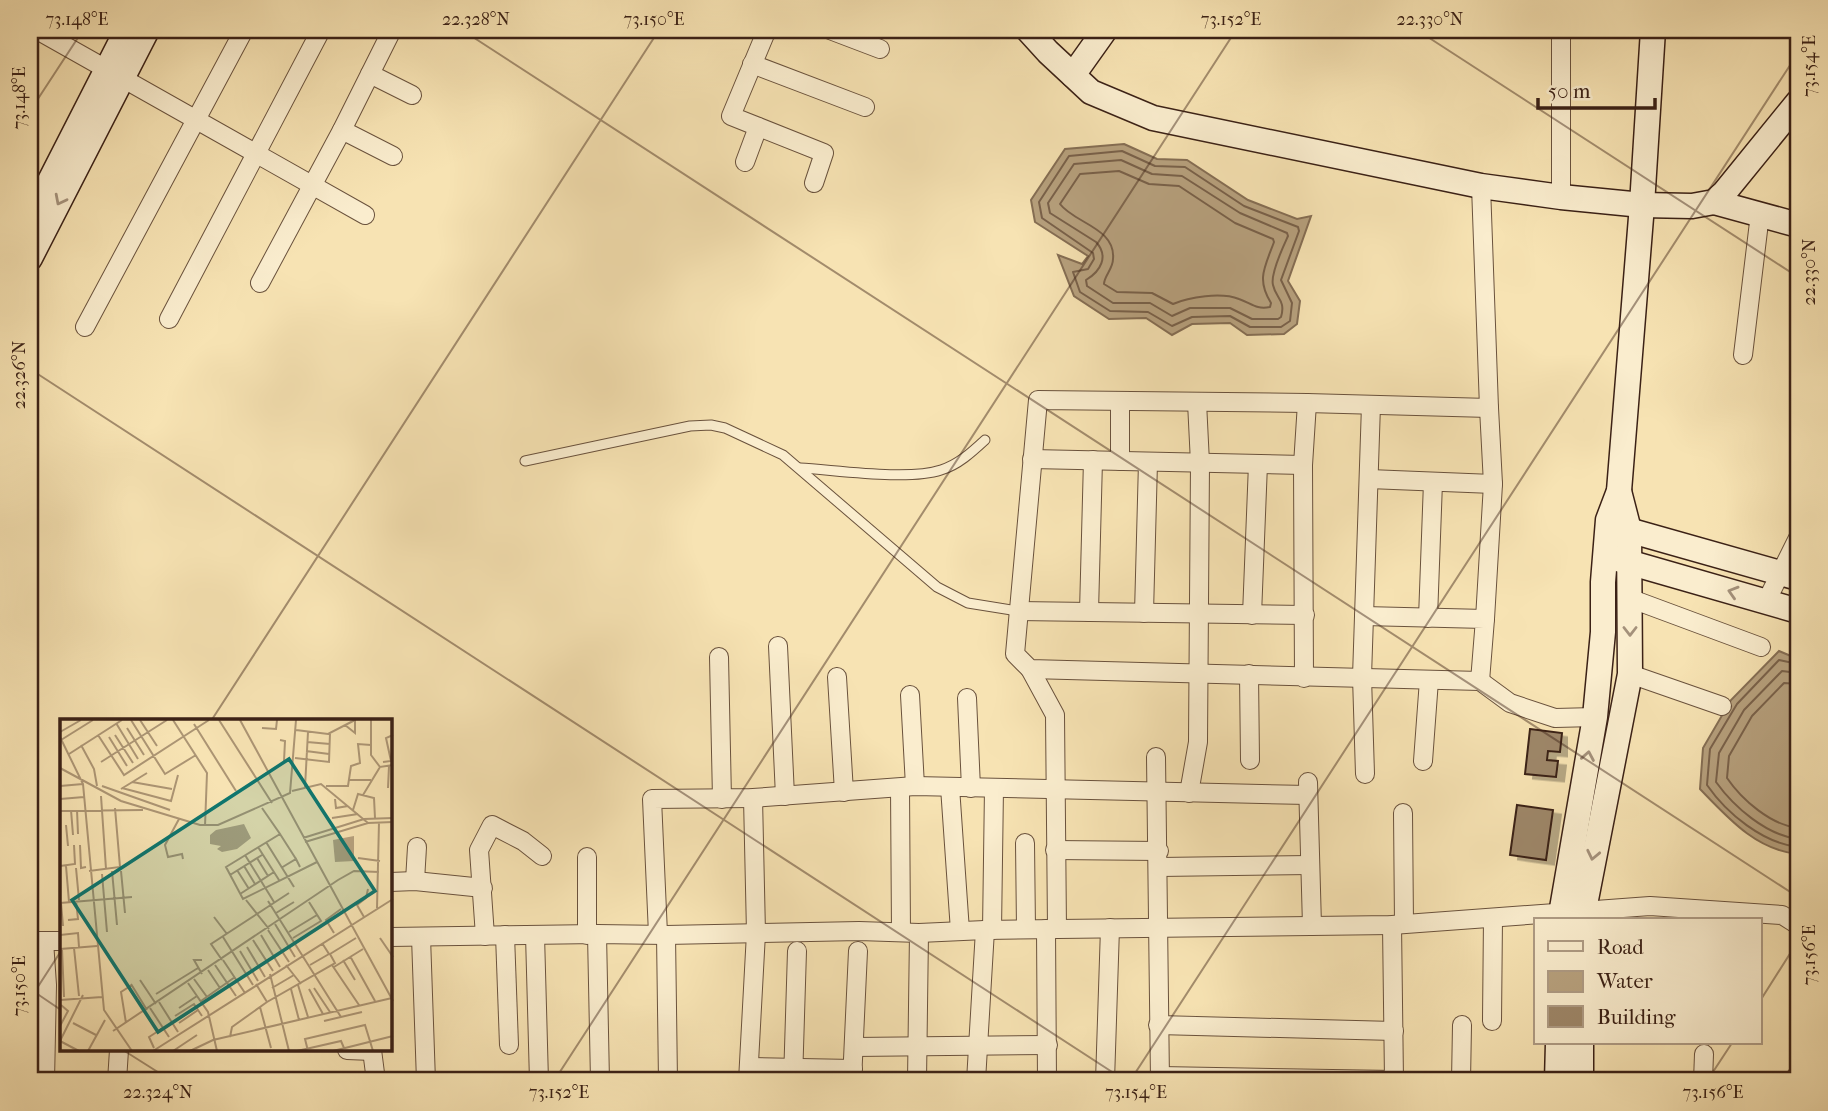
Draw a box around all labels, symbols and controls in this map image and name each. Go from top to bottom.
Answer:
text: 73.148°E [45,9,109,30]
text: 22.328°N [442,9,510,30]
text: 73.150°E [623,9,685,30]
text: 73.152°E [1201,9,1261,30]
text: 22.330°N [1397,9,1464,30]
text: 73.154°E [1799,35,1820,97]
text: 73.148°E [9,66,30,130]
scale bar [1538,66,1655,110]
text: 50 m [1548,79,1591,103]
one-way arrow [54,192,68,205]
text: 22.330°N [1799,238,1820,305]
text: 22.326°N [9,340,30,409]
one-way arrow [1727,586,1739,601]
one-way arrow [1622,627,1638,637]
inset map [60,719,392,1052]
one-way arrow [1580,750,1595,762]
one-way arrow [1586,849,1601,861]
legend [1534,918,1762,1044]
text: 73.156°E [1799,925,1820,985]
text: Road [1597,935,1644,959]
text: 73.150°E [9,955,30,1017]
text: Water [1596,969,1653,993]
text: Building [1597,1005,1676,1029]
text: 22.324°N [123,1082,193,1103]
text: 73.152°E [529,1082,589,1103]
text: 73.154°E [1105,1082,1167,1103]
text: 73.156°E [1683,1082,1743,1103]

